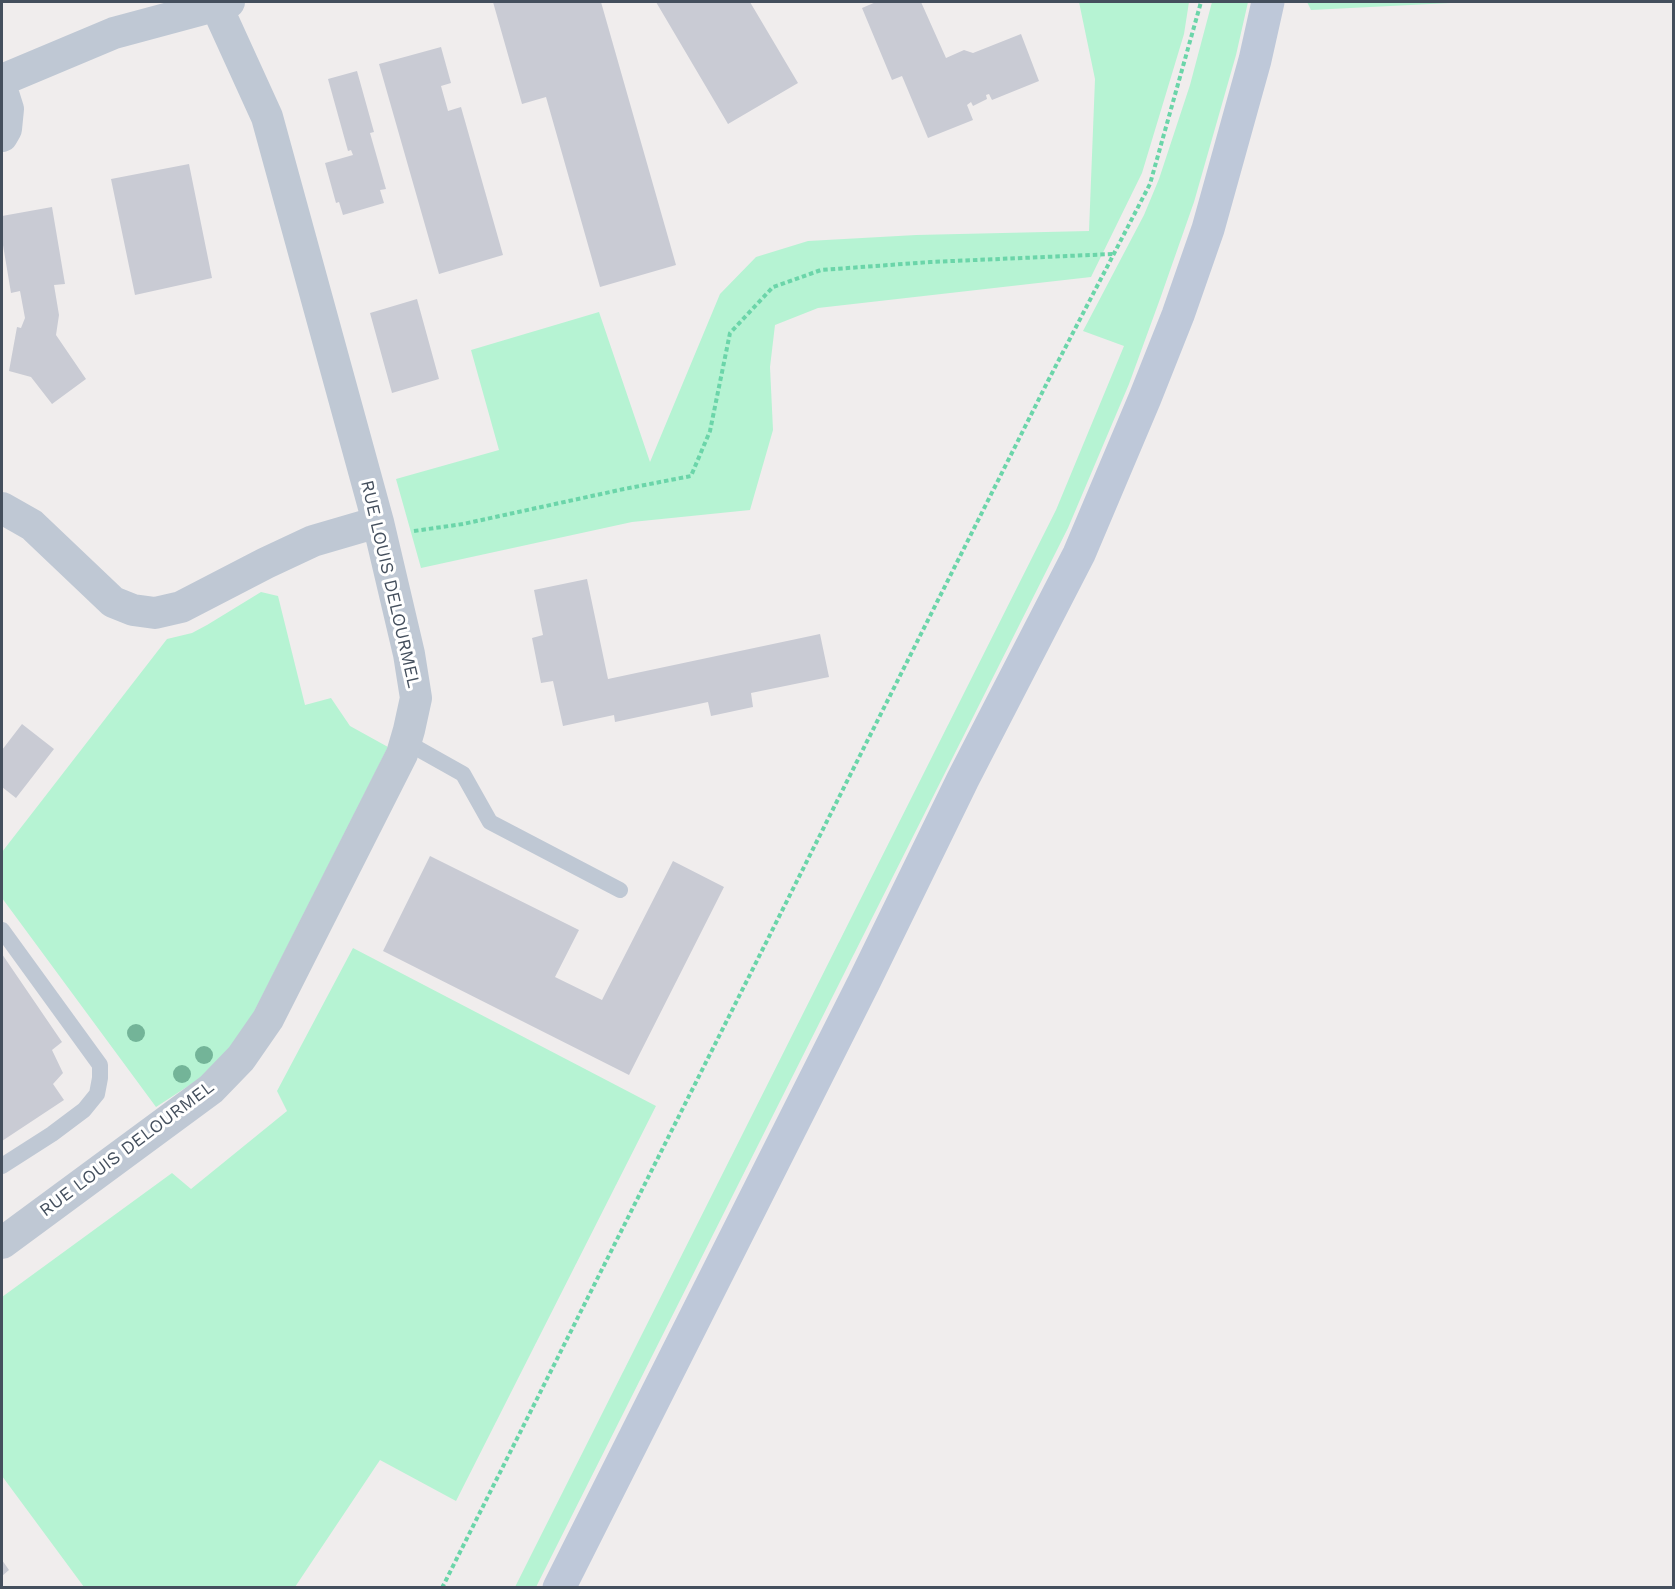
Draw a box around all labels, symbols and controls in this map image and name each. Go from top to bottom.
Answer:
street label: RUE LOUIS DELOURMEL [356,478,424,690]
street label: RUE LOUIS DELOURMEL [36,1076,218,1222]

